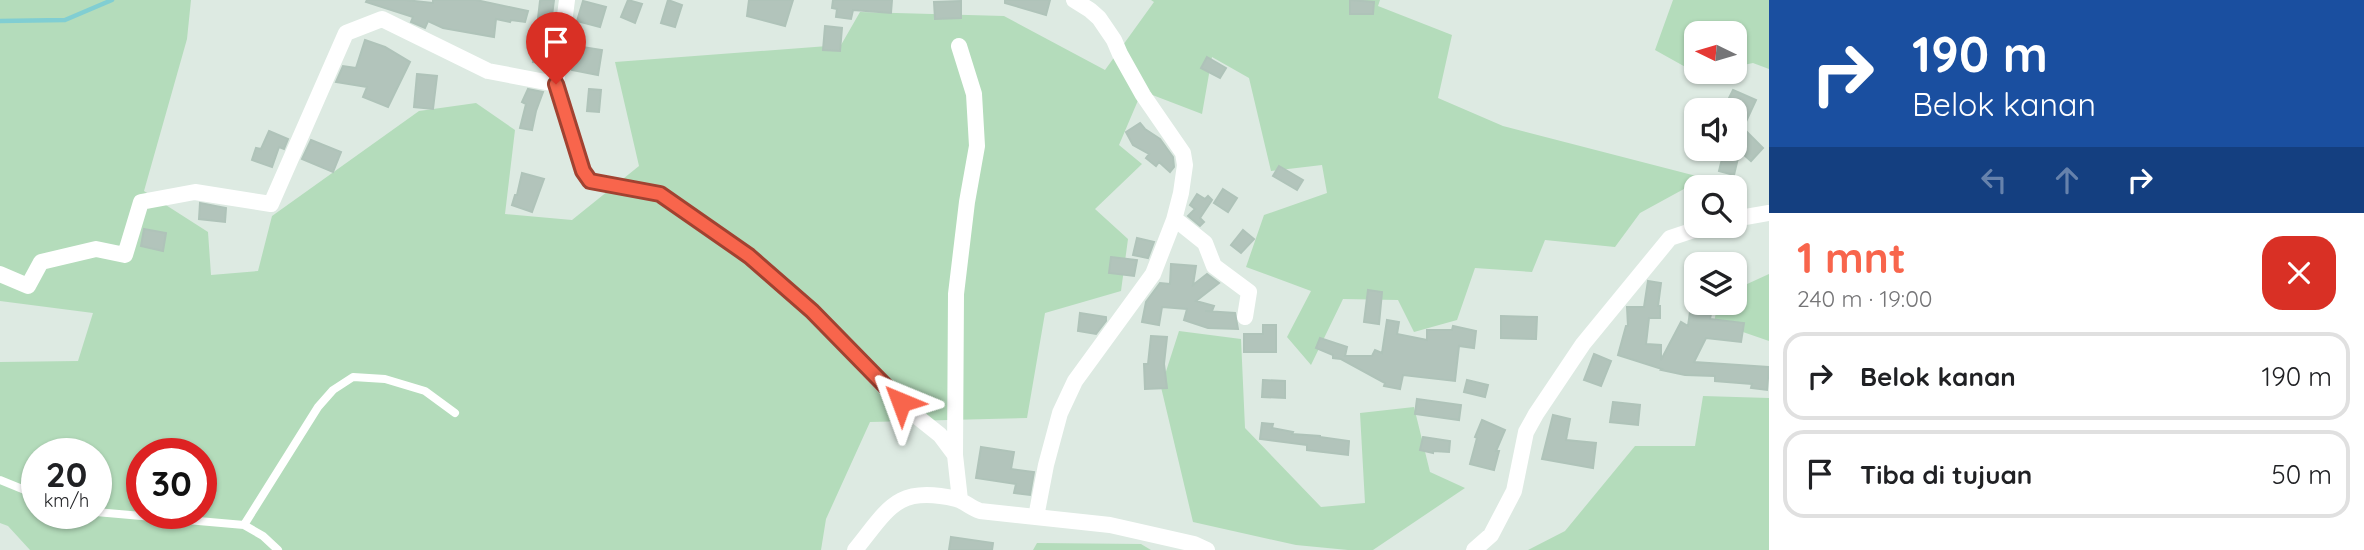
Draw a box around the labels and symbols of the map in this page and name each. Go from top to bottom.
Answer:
pin [526,12.0,586,84]
north arrow [1684,21,1746,84]
position arrow [864,365,938,439]
speed limit sign: 30 [126,438,217,529]

